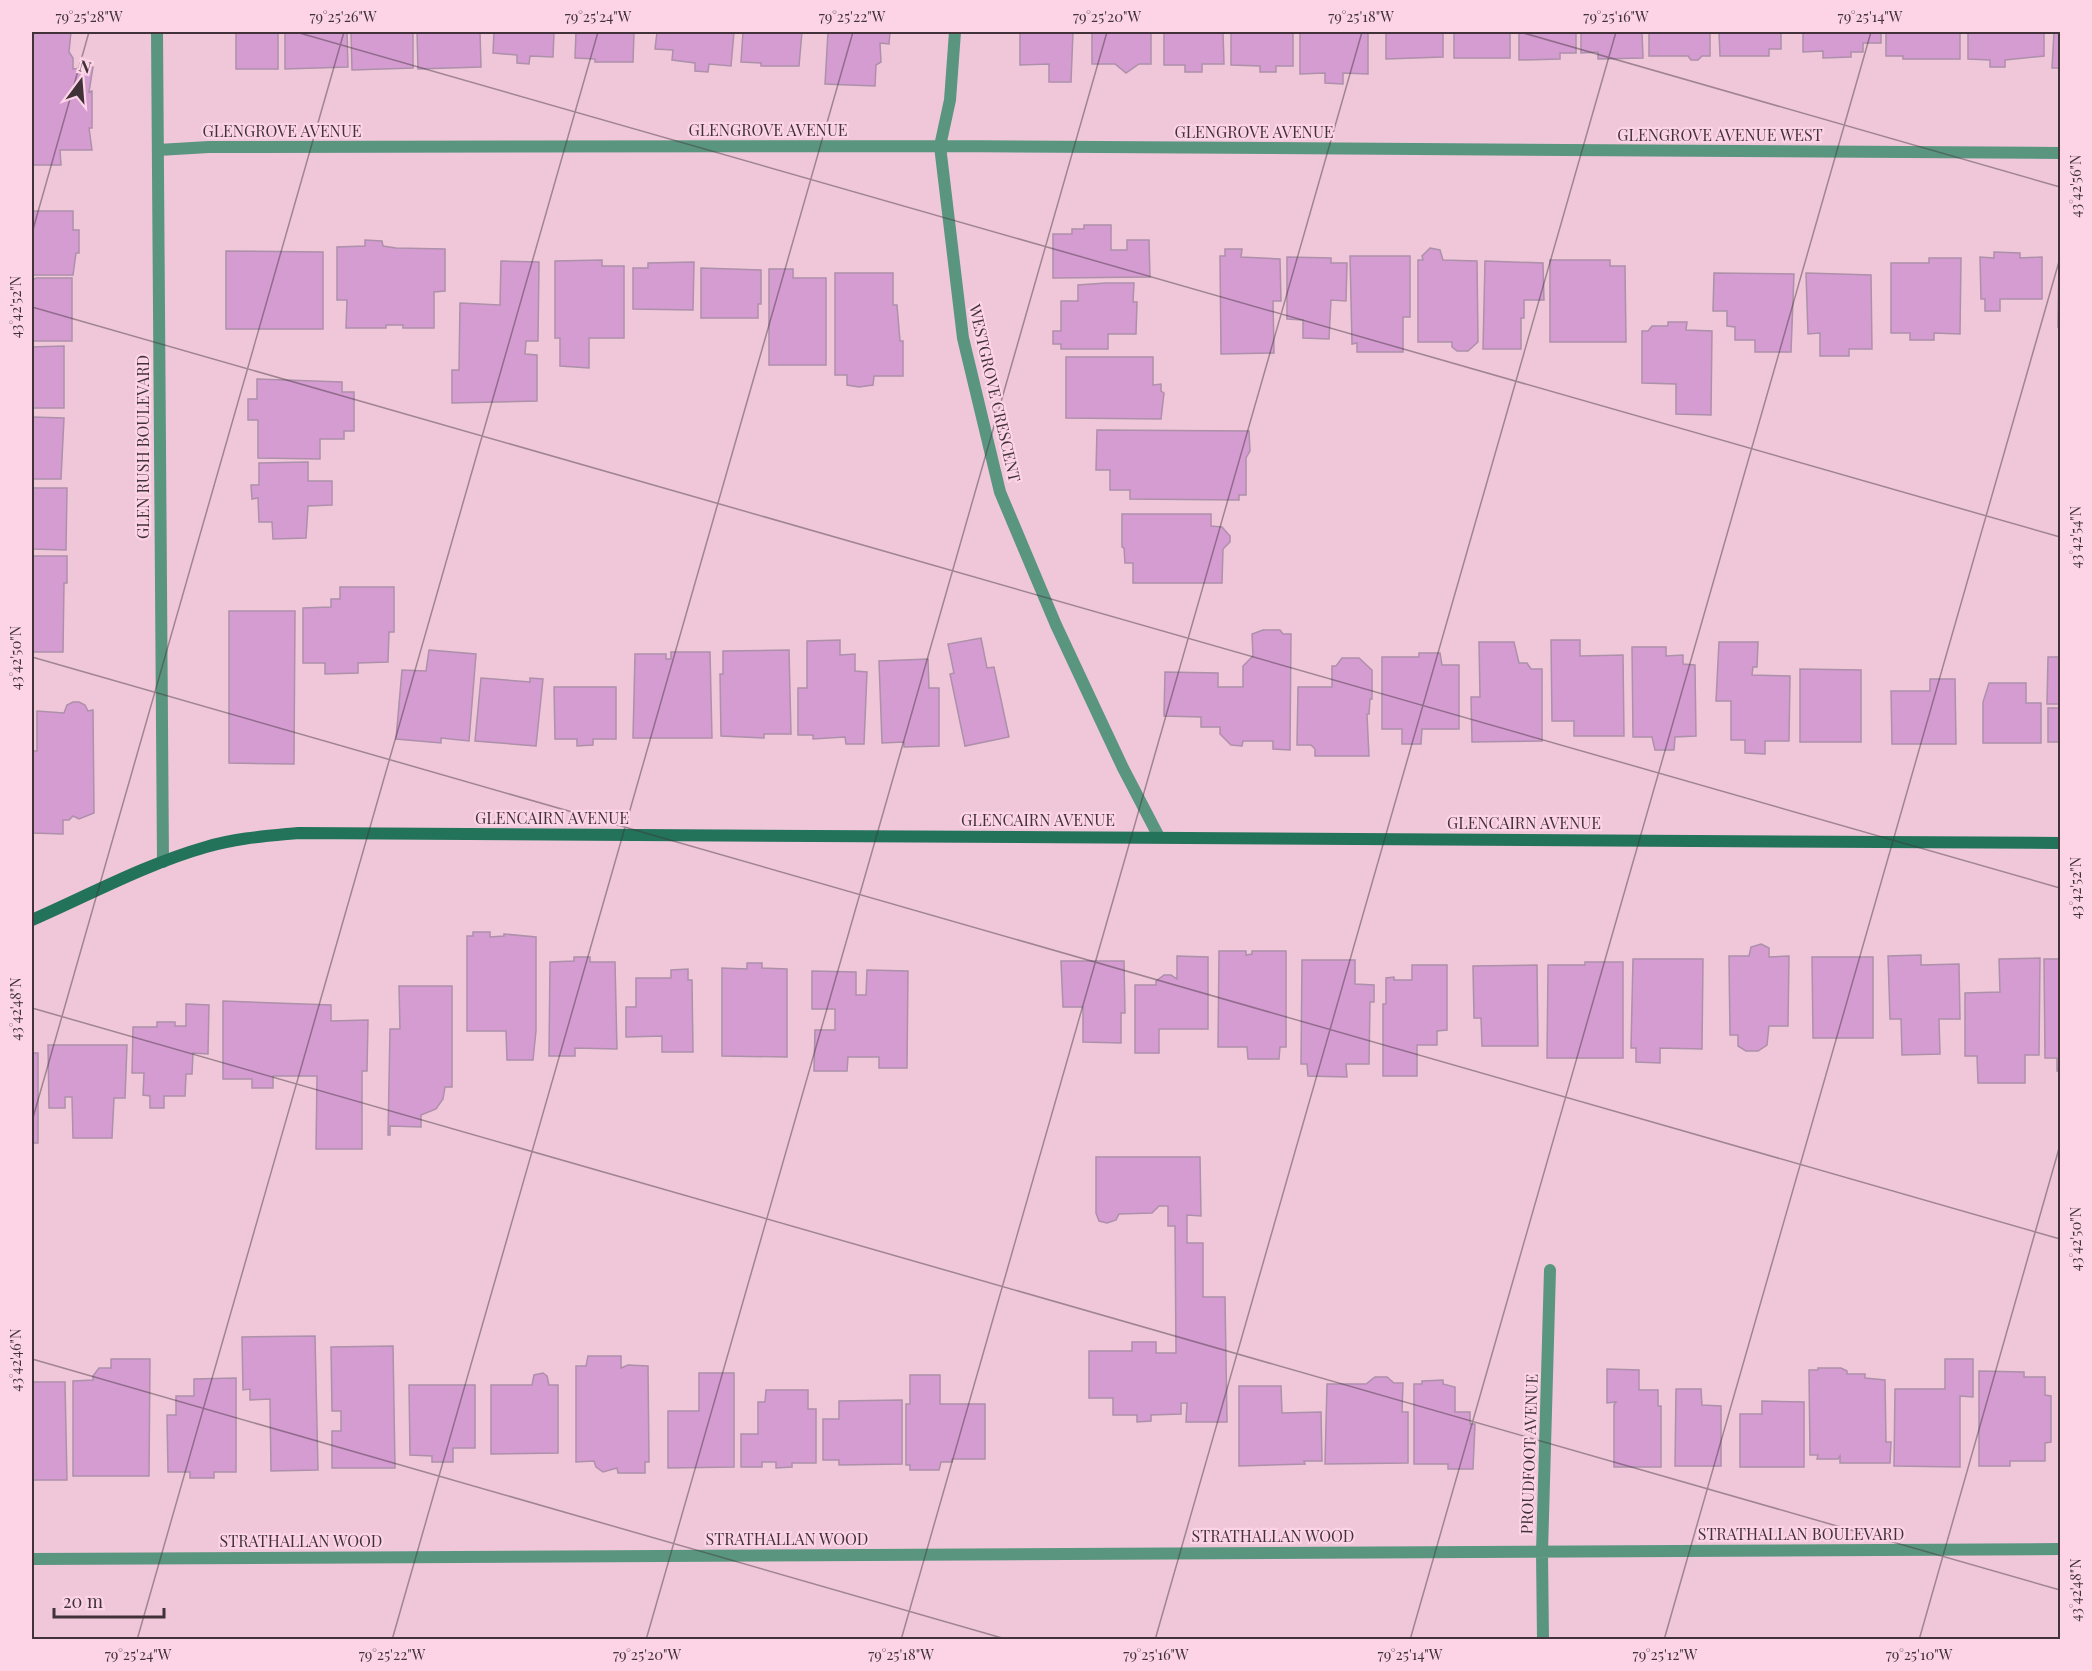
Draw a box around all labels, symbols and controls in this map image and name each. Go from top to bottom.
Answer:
text: 79°25'28"W [55,6,123,26]
text: 79°25'26"W [310,6,377,26]
text: 79°25'24"W [565,6,632,26]
text: 79°25'22"W [819,6,886,26]
text: 79°25'20"W [1073,6,1142,26]
text: 79°25'18"W [1328,6,1394,26]
text: 79°25'16"W [1583,6,1649,26]
text: 79°25'14"W [1838,6,1903,26]
north arrow [51,51,111,111]
text: N [77,54,94,78]
street label: GLENGROVE AVENUE [688,119,848,140]
street label: GLENGROVE AVENUE [202,120,362,141]
street label: GLENGROVE AVENUE [1174,121,1334,142]
street label: GLENGROVE AVENUE WEST [1617,124,1823,145]
text: 43°42'56"N [2065,154,2085,218]
text: 43°42'52"N [5,275,25,338]
street label: WESTGROVE CRESCENT [965,301,1026,484]
street label: GLEN RUSH BOULEVARD [132,355,153,539]
text: 43°42'54"N [2065,505,2085,568]
text: 43°42'50"N [5,625,25,690]
street label: GLENCAIRN AVENUE [475,807,629,828]
street label: GLENCAIRN AVENUE [961,809,1115,830]
street label: GLENCAIRN AVENUE [1447,812,1601,833]
text: 43°42'52"N [2065,856,2085,919]
text: 43°42'48"N [5,977,25,1041]
text: 43°42'50"N [2065,1206,2085,1271]
text: 43°42'46"N [5,1328,25,1392]
street label: PROUDFOOT AVENUE [1515,1373,1542,1535]
street label: STRATHALLAN BOULEVARD [1698,1523,1904,1544]
street label: STRATHALLAN WOOD [1192,1525,1354,1546]
street label: STRATHALLAN WOOD [706,1528,868,1549]
street label: STRATHALLAN WOOD [220,1530,382,1551]
text: 43°42'48"N [2065,1558,2085,1622]
scale bar [54,1581,164,1619]
text: 20 m [63,1589,103,1613]
text: 79°25'24"W [105,1644,172,1664]
text: 79°25'22"W [359,1644,426,1664]
text: 79°25'20"W [613,1644,682,1664]
text: 79°25'18"W [868,1644,934,1664]
text: 79°25'16"W [1123,1644,1189,1664]
text: 79°25'14"W [1378,1644,1443,1664]
text: 79°25'12"W [1633,1644,1698,1664]
text: 79°25'10"W [1886,1644,1953,1664]

